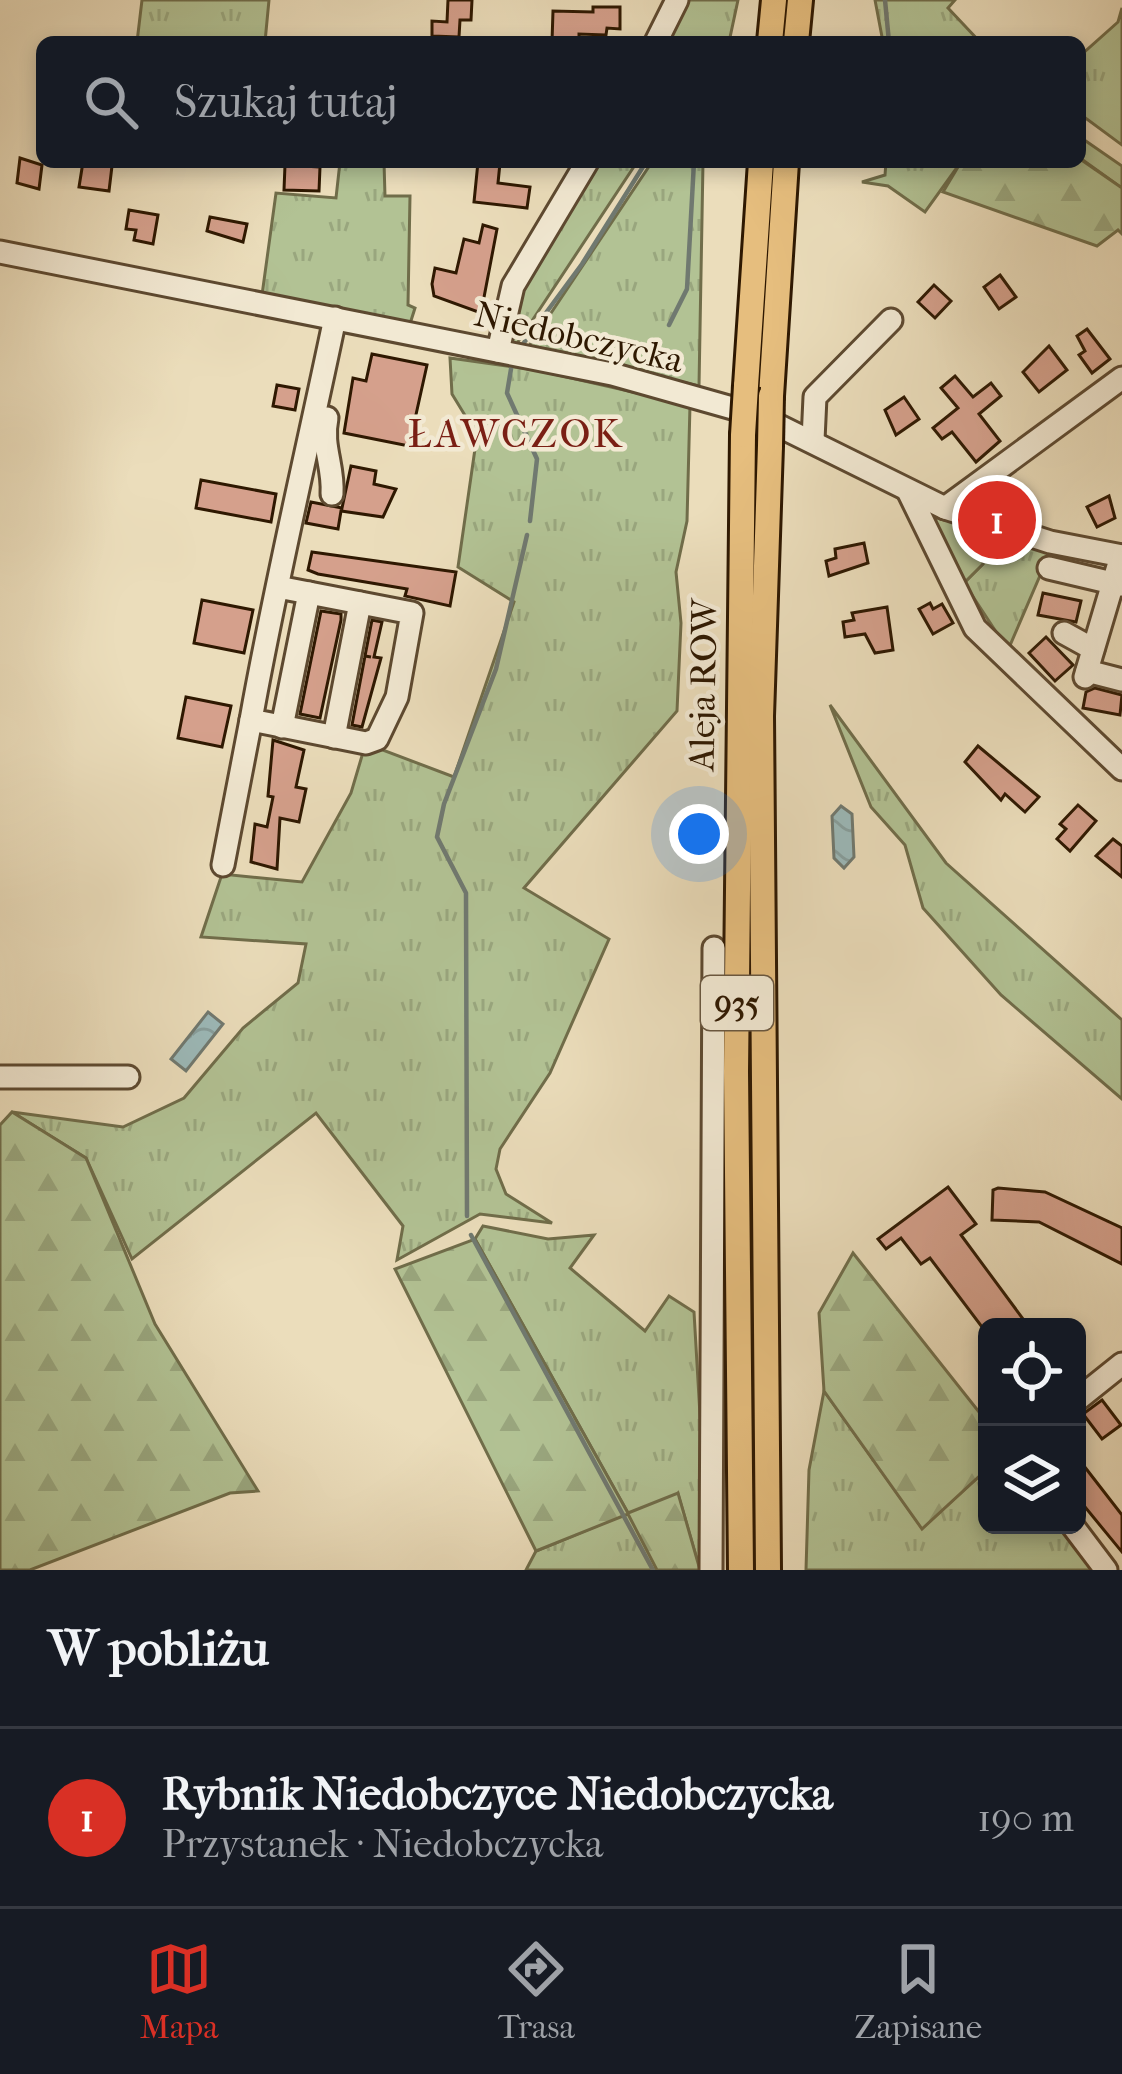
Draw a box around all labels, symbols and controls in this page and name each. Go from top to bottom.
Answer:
search box [36,36,1086,168]
icon: search [78,69,144,135]
text: Szukaj tutaj [174,76,397,129]
street label: Niedobczycka [471,293,688,381]
district label: ŁAWCZOK [408,411,624,457]
pin: 1 [958,475,1036,565]
street label: Aleja ROW [680,597,726,774]
your location [669,804,729,864]
road number: 935 [701,976,773,1030]
map controls [978,1318,1086,1534]
button: locate [978,1318,1086,1426]
button: layers [978,1426,1086,1534]
text: W pobliżu [48,1618,269,1678]
text: Rybnik Niedobczyce Niedobczycka [162,1768,833,1821]
text: 1 [80,1795,94,1841]
text: 190 m [977,1795,1074,1841]
text: Przystanek · Niedobczycka [162,1821,603,1867]
tab: Mapa [140,1936,218,2047]
tab: Trasa [498,1936,575,2047]
tab: Zapisane [854,1936,982,2047]

